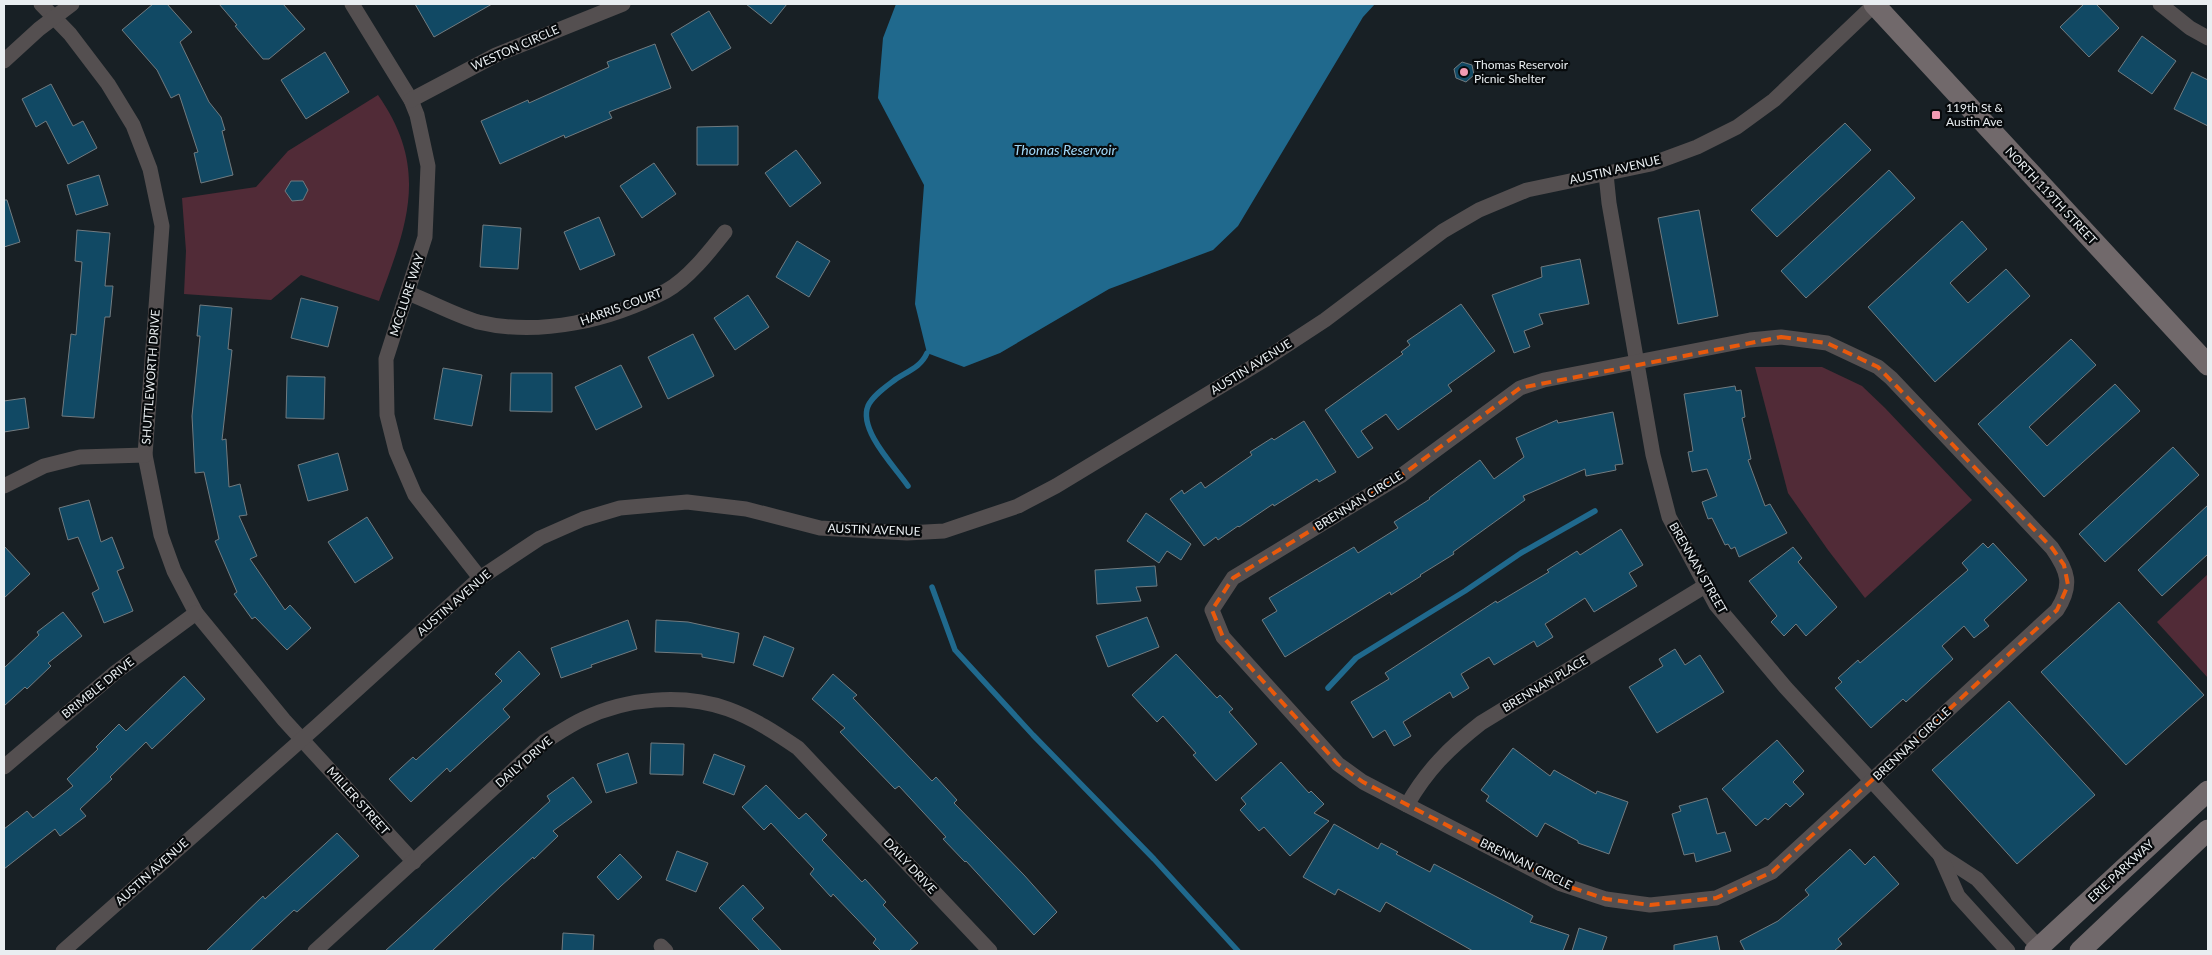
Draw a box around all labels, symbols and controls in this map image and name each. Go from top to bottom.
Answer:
street label: WESTON CIRCLE [469,21,561,74]
place label: Thomas Reservoir Picnic Shelter [1474,57,1569,86]
marker: Thomas Reservoir Picnic Shelter [1458,66,1470,78]
place label: 119th St & Austin Ave [1946,100,2004,129]
marker: 119th St & Austin Ave [1930,109,1942,121]
water label: Thomas Reservoir [1014,141,1117,158]
street label: NORTH 119TH STREET [2002,144,2100,247]
street label: AUSTIN AVENUE [1568,152,1662,187]
street label: MCCLURE WAY [386,251,427,338]
street label: HARRIS COURT [578,285,664,328]
street label: SHUTTLEWORTH DRIVE [138,309,163,445]
street label: AUSTIN AVENUE [1207,336,1294,398]
street label: BRENNAN CIRCLE [1312,467,1406,534]
street label: BRENNAN STREET [1666,519,1731,616]
street label: AUSTIN AVENUE [827,520,921,539]
street label: AUSTIN AVENUE [414,566,494,639]
street label: BRENNAN PLACE [1499,652,1590,715]
street label: BRIMBLE DRIVE [58,654,137,721]
street label: BRENNAN CIRCLE [1870,704,1954,783]
street label: DAILY DRIVE [492,733,555,790]
street label: MILLER STREET [324,764,393,838]
street label: AUSTIN AVENUE [112,835,191,908]
street label: DAILY DRIVE [881,835,940,897]
street label: BRENNAN CIRCLE [1478,835,1575,892]
street label: ERIE PARKWAY [2085,836,2157,905]

